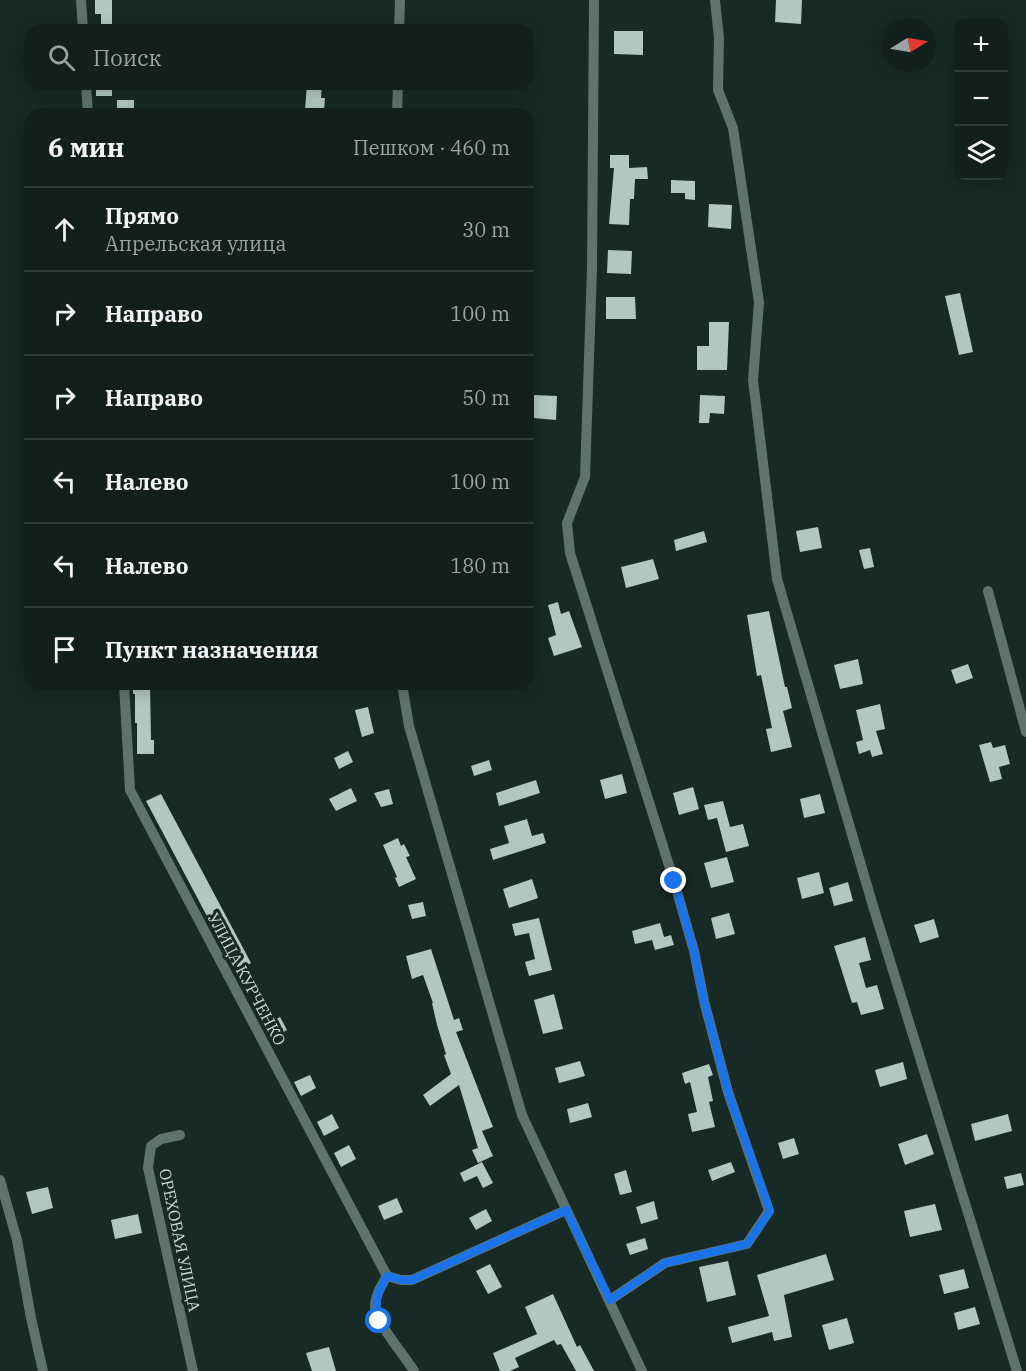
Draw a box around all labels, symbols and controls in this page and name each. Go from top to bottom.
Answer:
north arrow [882,18,936,72]
map controls [954,18,1008,180]
button: + [954,18,1008,72]
search box [24,24,534,90]
icon: search [45,41,78,74]
text: Поиск [93,43,161,72]
button: − [954,72,1008,126]
button: layers [954,126,1008,180]
text: 6 мин [48,130,124,164]
text: Пешком · 460 m [353,134,510,161]
text: Прямо [105,201,179,230]
icon: ahead [48,213,81,246]
text: 30 m [462,216,510,243]
text: Апрельская улица [105,230,286,257]
icon: right [48,297,81,330]
text: Направо [105,299,203,328]
text: 100 m [450,300,510,327]
icon: right [48,381,81,414]
text: Направо [105,383,203,412]
text: 50 m [462,384,510,411]
icon: left [48,465,81,498]
text: Налево [105,467,189,496]
text: 100 m [450,468,510,495]
icon: left [48,549,81,582]
text: Налево [105,551,189,580]
text: 180 m [450,552,510,579]
icon: arrive [48,633,81,666]
text: Пункт назначения [105,635,319,664]
route end [660,867,686,893]
street label: УЛИЦА КУРЧЕНКО [204,909,290,1049]
street label: ОРЕХОВАЯ УЛИЦА [155,1167,205,1313]
route start [365,1307,391,1333]

